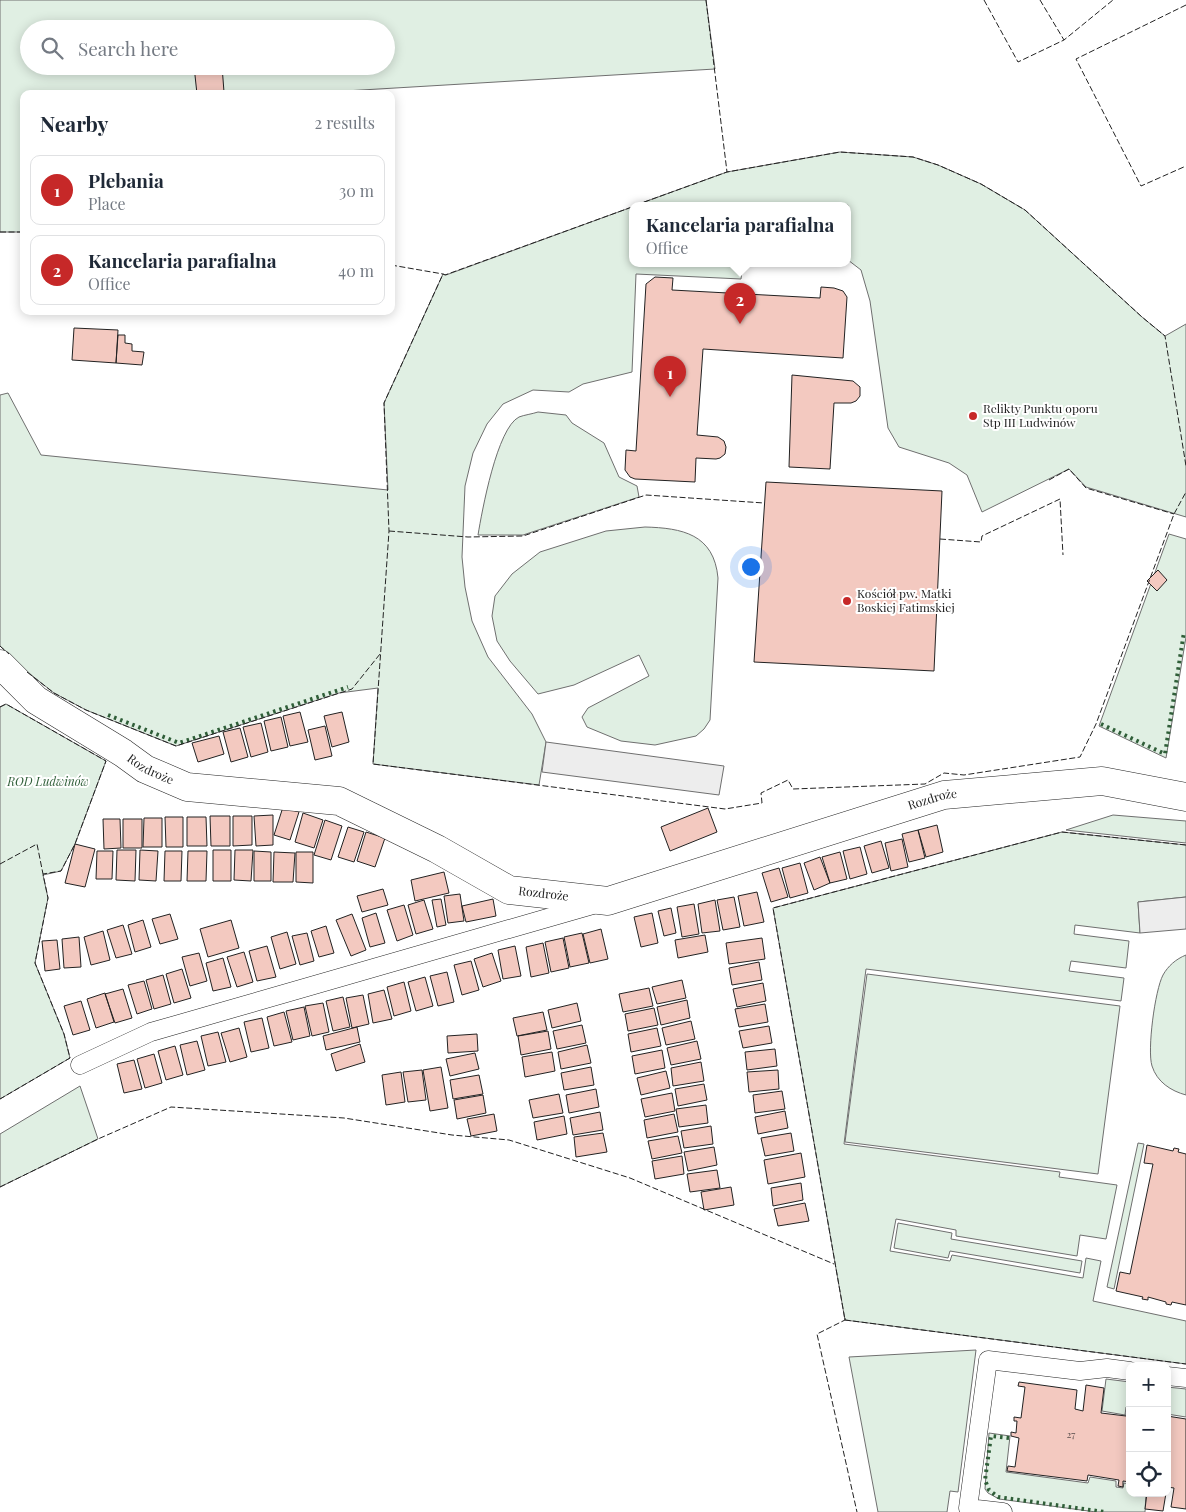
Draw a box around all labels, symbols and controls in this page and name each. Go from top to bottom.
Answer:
search box [20,20,395,75]
icon: search [38,34,66,62]
text: Search here [78,35,178,61]
text: Nearby [40,109,109,137]
text: 2 results [315,112,375,133]
text: Plebania [88,167,164,193]
text: 1 [54,180,60,201]
text: 30 m [339,180,374,201]
text: Place [88,193,126,214]
popup [629,202,851,267]
text: Kancelaria parafialna [646,211,834,237]
text: Office [646,237,688,258]
text: Kancelaria parafialna [88,247,277,273]
text: 2 [53,260,61,281]
text: 40 m [338,260,374,281]
text: Office [88,273,131,294]
pin: 2 [724,283,756,324]
pin: 1 [654,356,686,397]
place label: Relikty Punktu oporu Stp III Ludwinów [983,400,1098,430]
marker: Relikty Punktu oporu Stp III Ludwinów [967,410,979,422]
your location [738,554,764,580]
place label: Kościół pw. Matki Boskiej Fatimskiej [857,585,955,615]
marker: Kościół pw. Matki Boskiej Fatimskiej [841,595,853,607]
street label: Rozdroże [124,750,176,787]
park label: ROD Ludwinów [6,773,89,789]
street label: Rozdroże [906,785,958,813]
street label: Rozdroże [518,882,570,904]
map controls [1126,1362,1171,1497]
button: + [1126,1362,1171,1407]
button: − [1126,1407,1171,1452]
house number: 27 [1067,1427,1075,1441]
button: locate [1126,1452,1171,1497]

